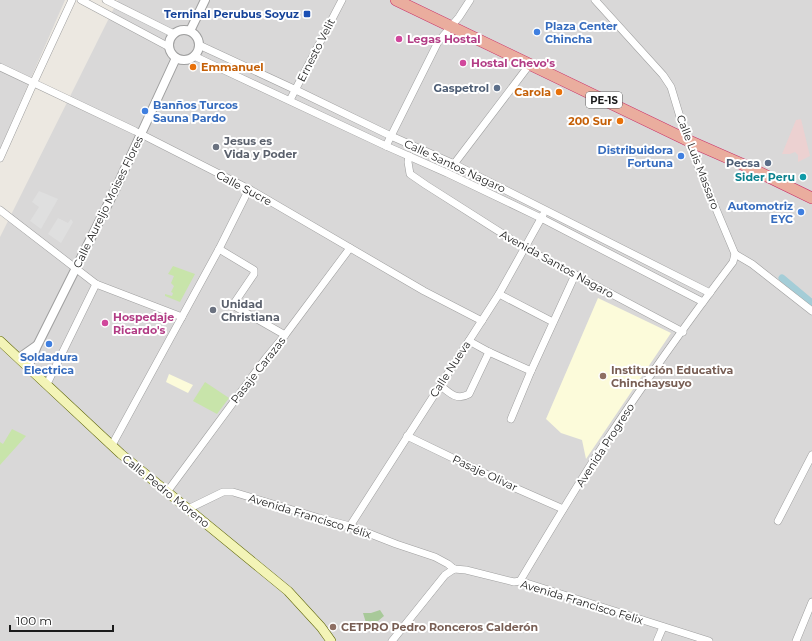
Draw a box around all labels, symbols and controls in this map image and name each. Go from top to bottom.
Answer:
place label: Terninal Perubus Soyuz [164,7,299,21]
marker: Terninal Perubus Soyuz [302,9,312,19]
street label: Ernesto Velit [294,16,338,84]
place label: Plaza Center Chincha [545,19,618,46]
marker: Plaza Center Chincha [532,27,542,37]
place label: Legas Hostal [407,32,481,46]
marker: Legas Hostal [394,34,404,44]
place label: Hostal Chevo's [471,56,555,70]
marker: Hostal Chevo's [458,58,468,68]
place label: Emmanuel [201,60,264,74]
marker: Emmanuel [188,62,198,72]
place label: Gaspetrol [433,81,489,95]
marker: Gaspetrol [492,83,502,93]
place label: Carola [514,85,551,99]
marker: Carola [554,87,564,97]
road number: PE-1S [586,92,622,108]
place label: Banños Turcos Sauna Pardo [153,98,238,125]
marker: Banños Turcos Sauna Pardo [140,106,150,116]
street label: Calle Luis Massaro [674,113,722,211]
place label: 200 Sur [568,114,612,128]
marker: 200 Sur [615,116,625,126]
street label: Calle Aureljo Moises Flores [70,133,146,270]
place label: Jesus es Vida y Poder [223,134,297,161]
street label: Calle Santos Nagaro [402,136,508,196]
marker: Jesus es Vida y Poder [211,142,221,152]
place label: Distribuidora Fortuna [598,143,673,170]
marker: Distribuidora Fortuna [676,151,686,161]
place label: Pecsa [726,156,760,170]
marker: Pecsa [763,158,773,168]
street label: Calle Sucre [214,168,274,209]
place label: Sider Peru [735,170,795,184]
marker: Sider Peru [798,172,808,182]
place label: Automotriz EYC [727,199,793,226]
marker: Automotriz EYC [796,207,806,217]
street label: Avenida Santos Nagaro [498,227,616,301]
place label: Unidad Christiana [221,297,280,324]
marker: Unidad Christiana [208,305,218,315]
place label: Hospedaje Ricardo's [113,310,174,337]
marker: Hospedaje Ricardo's [100,318,110,328]
street label: Pasaje Carazas [228,333,289,406]
street label: Calle Nueva [426,338,474,400]
marker: Soldadura Electrica [44,339,54,349]
place label: Soldadura Electrica [20,350,78,377]
place label: Institución Educativa Chinchaysuyo [611,363,733,390]
marker: Institución Educativa Chinchaysuyo [598,371,608,381]
street label: Avenida Progreso [573,401,637,489]
street label: Calle Pedro Moreno [120,452,213,531]
street label: Pasaje Olivar [450,452,520,494]
street label: Avenida Francisco Félix [247,491,373,541]
street label: Avenida Francisco Felix [519,577,645,627]
scale bar [10,607,113,633]
text: 100 m [16,613,52,628]
place label: CETPRO Pedro Ronceros Calderón [341,620,538,634]
marker: CETPRO Pedro Ronceros Calderón [328,622,338,632]

